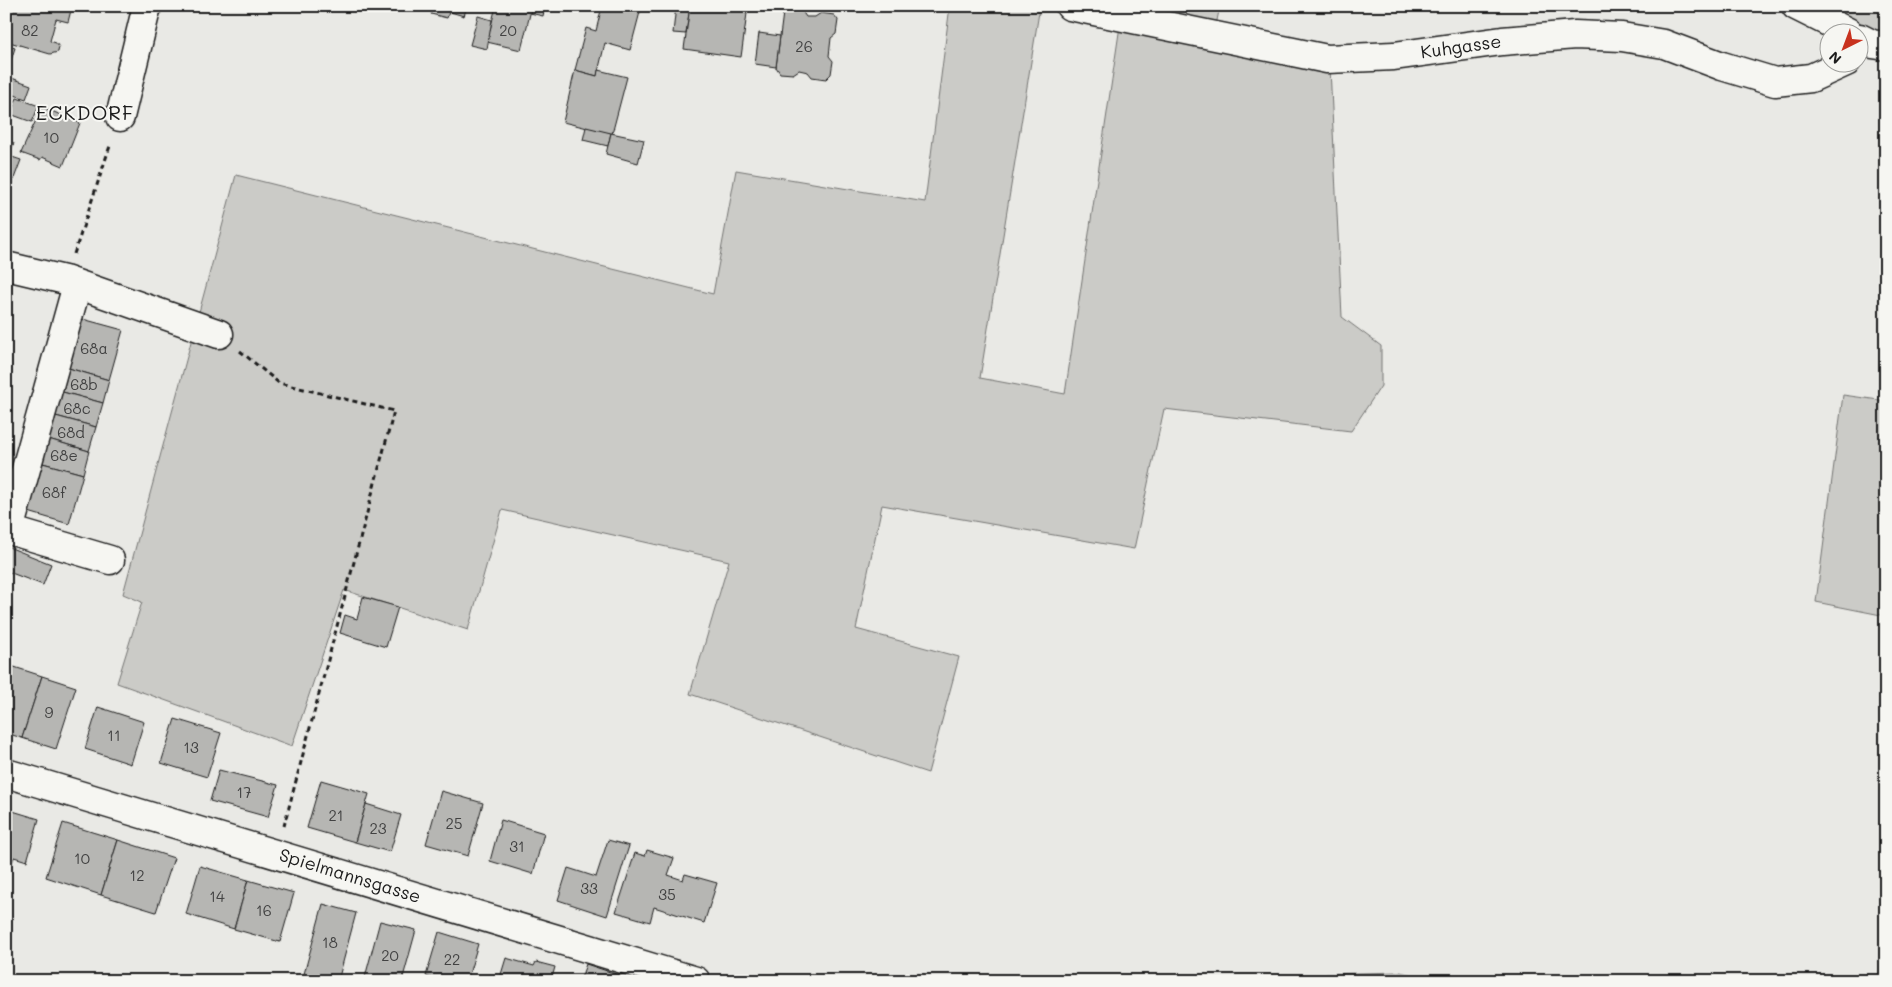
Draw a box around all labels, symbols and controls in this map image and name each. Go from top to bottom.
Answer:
house number: 82 [21,20,39,40]
house number: 20 [499,20,517,40]
north arrow [1820,22,1870,72]
street label: Kuhgasse [1419,28,1503,64]
house number: 26 [795,36,813,56]
text: N [1825,47,1845,69]
district label: ECKDORF [36,99,134,125]
house number: 10 [43,127,59,147]
house number: 68a [80,338,108,358]
house number: 68b [70,374,98,394]
house number: 68c [64,398,91,418]
house number: 68d [57,422,85,442]
house number: 68e [50,445,78,465]
house number: 68f [42,482,67,502]
house number: 9 [45,702,54,722]
house number: 11 [107,725,121,745]
house number: 13 [183,737,199,757]
house number: 17 [236,782,252,802]
house number: 21 [328,805,344,825]
house number: 25 [445,813,463,833]
house number: 23 [369,818,387,838]
house number: 31 [509,836,525,856]
street label: Spielmannsgasse [277,842,424,908]
house number: 10 [74,848,90,868]
house number: 12 [129,865,145,885]
house number: 33 [580,878,598,898]
house number: 35 [658,884,676,904]
house number: 14 [209,886,225,906]
house number: 16 [256,900,272,920]
house number: 18 [322,932,338,952]
house number: 20 [381,945,399,965]
house number: 22 [444,949,460,969]

